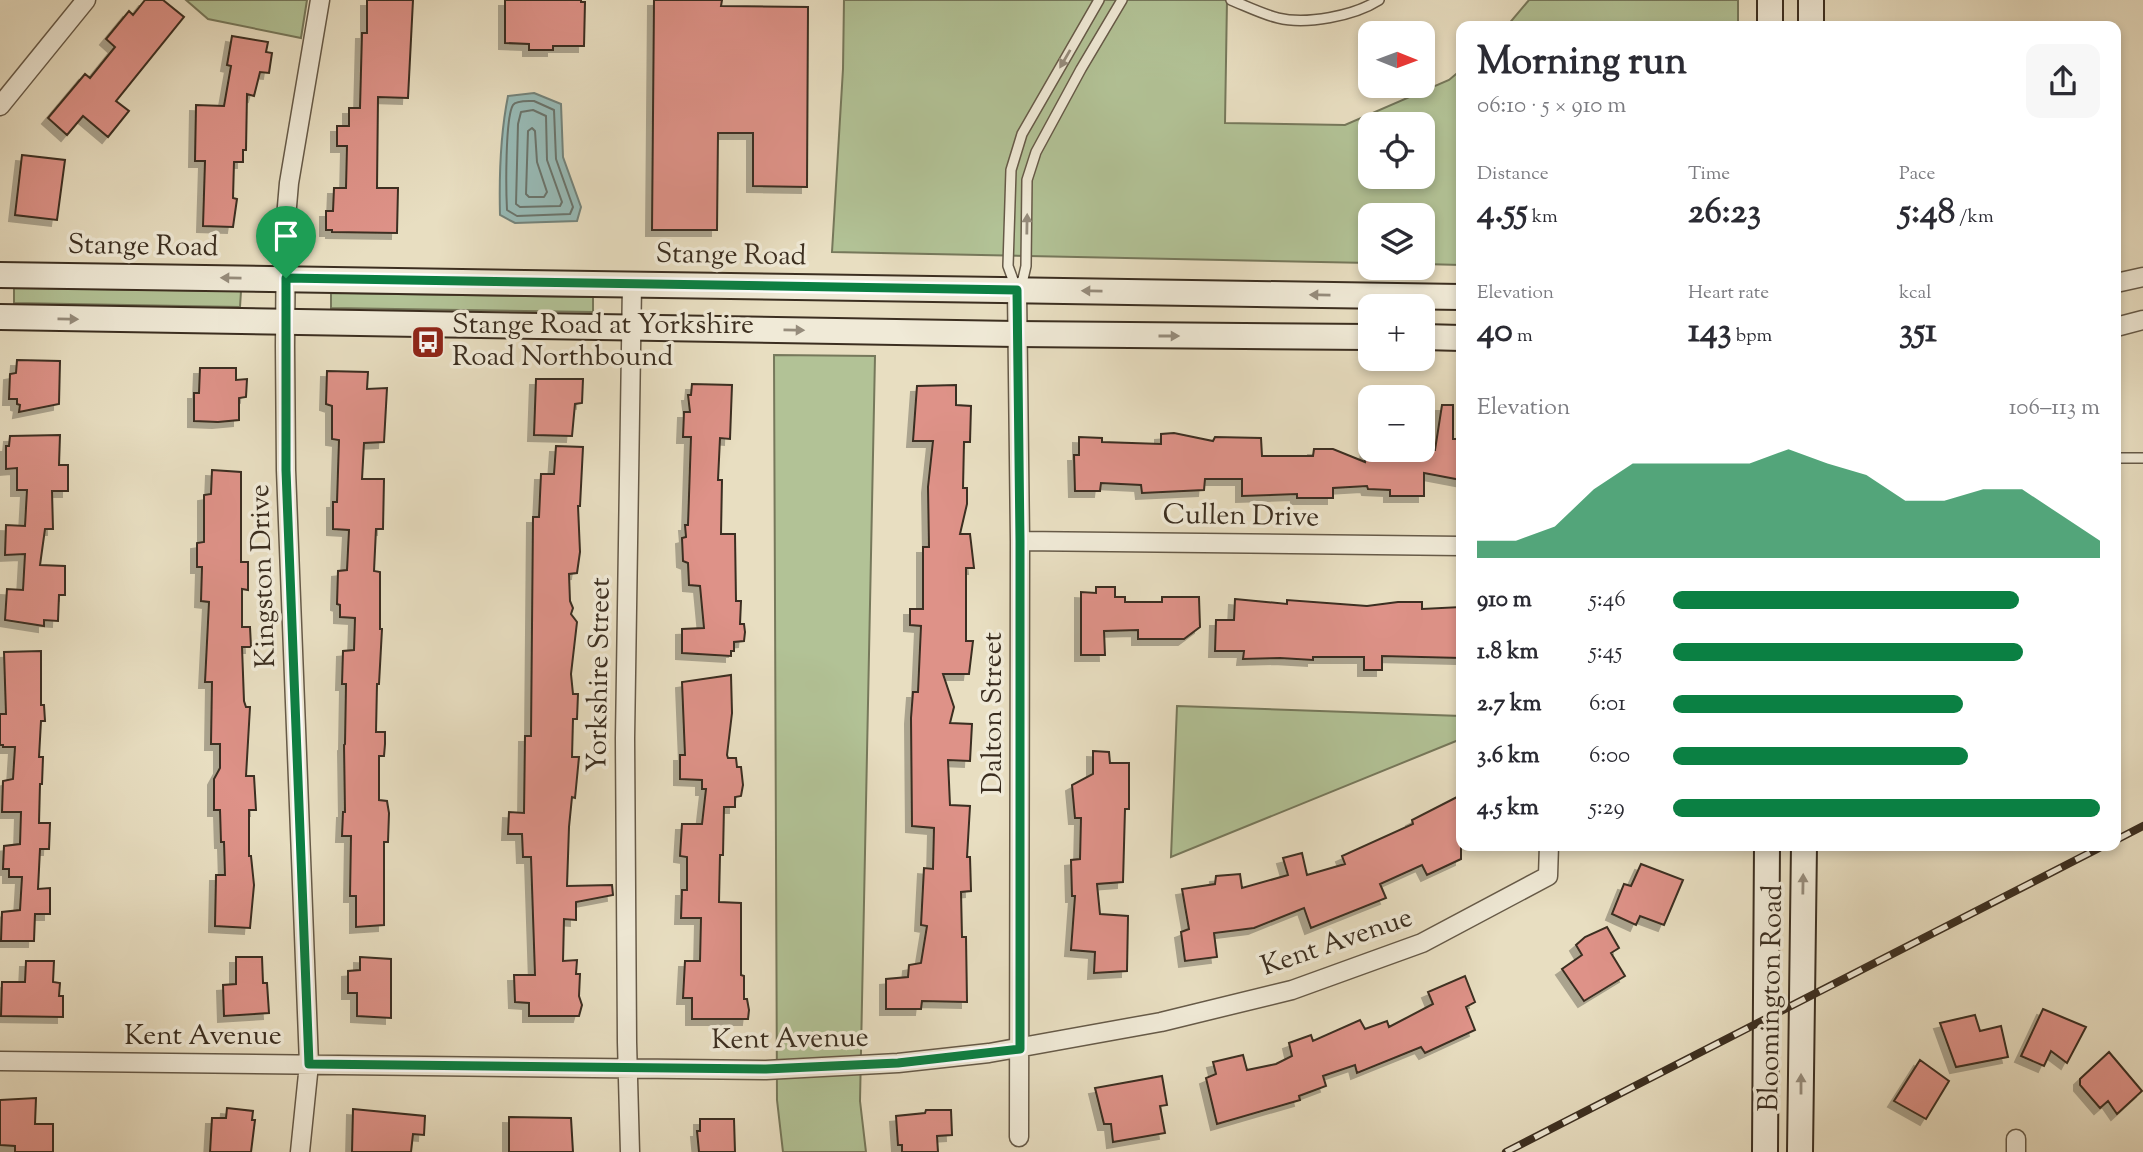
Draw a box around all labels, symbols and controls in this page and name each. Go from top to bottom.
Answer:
north arrow [1358,21,1435,98]
map controls [1358,21,1435,462]
text: Morning run [1477,37,1687,91]
button: share [2026,44,2100,118]
one-way arrow [1059,50,1071,69]
text: 06:10 · 5 × 910 m [1477,90,1626,123]
button: locate [1358,112,1435,189]
text: Distance [1477,161,1549,188]
text: Time [1688,161,1730,188]
text: Pace [1899,161,1935,188]
text: 4.55 [1477,188,1528,239]
text: 26:23 [1688,188,1761,239]
text: 5:48 [1899,188,1955,239]
button: layers [1358,203,1435,280]
text: km [1528,204,1558,231]
text: /km [1955,204,1994,231]
pin [256,206,316,278]
one-way arrow [1021,212,1032,234]
icon: arrive [267,217,305,255]
street label: Stange Road [67,226,219,268]
street label: Stange Road [655,235,807,277]
one-way arrow [219,272,241,284]
text: Elevation [1477,280,1554,307]
text: Heart rate [1688,280,1769,307]
text: kcal [1899,280,1932,307]
one-way arrow [1081,285,1103,297]
one-way arrow [1308,289,1330,300]
button: + [1358,294,1435,371]
place label: Stange Road at Yorkshire Road Northbound [452,306,754,378]
text: 40 [1477,307,1513,358]
text: 143 [1688,307,1732,358]
text: 351 [1899,307,1937,358]
one-way arrow [57,313,79,324]
bus stop icon: Stange Road at Yorkshire Road Northbound [409,323,447,361]
text: m [1513,323,1533,350]
text: bpm [1732,323,1772,350]
one-way arrow [783,324,805,336]
one-way arrow [1158,330,1180,341]
button: − [1358,385,1435,462]
text: Elevation [1477,392,1570,425]
text: 106–113 m [2009,392,2100,425]
street label: Kingston Drive [241,483,287,669]
street label: Cullen Drive [1162,496,1320,538]
street label: Yorkshire Street [578,577,622,773]
text: 910 m [1477,584,1532,617]
text: 5:46 [1589,584,1626,617]
street label: Dalton Street [974,631,1014,794]
text: 1.8 km [1477,636,1539,669]
text: 5:45 [1589,636,1622,669]
text: 2.7 km [1477,688,1542,721]
text: 6:01 [1589,688,1626,721]
text: 3.6 km [1477,740,1540,773]
text: 6:00 [1589,740,1630,773]
text: 4.5 km [1477,792,1539,825]
text: 5:29 [1589,792,1625,825]
one-way arrow [1797,873,1809,895]
street label: Bloomington Road [1750,884,1794,1112]
street label: Kent Avenue [1256,898,1418,988]
street label: Kent Avenue [124,1017,282,1057]
street label: Kent Avenue [711,1019,869,1061]
one-way arrow [1795,1073,1807,1095]

